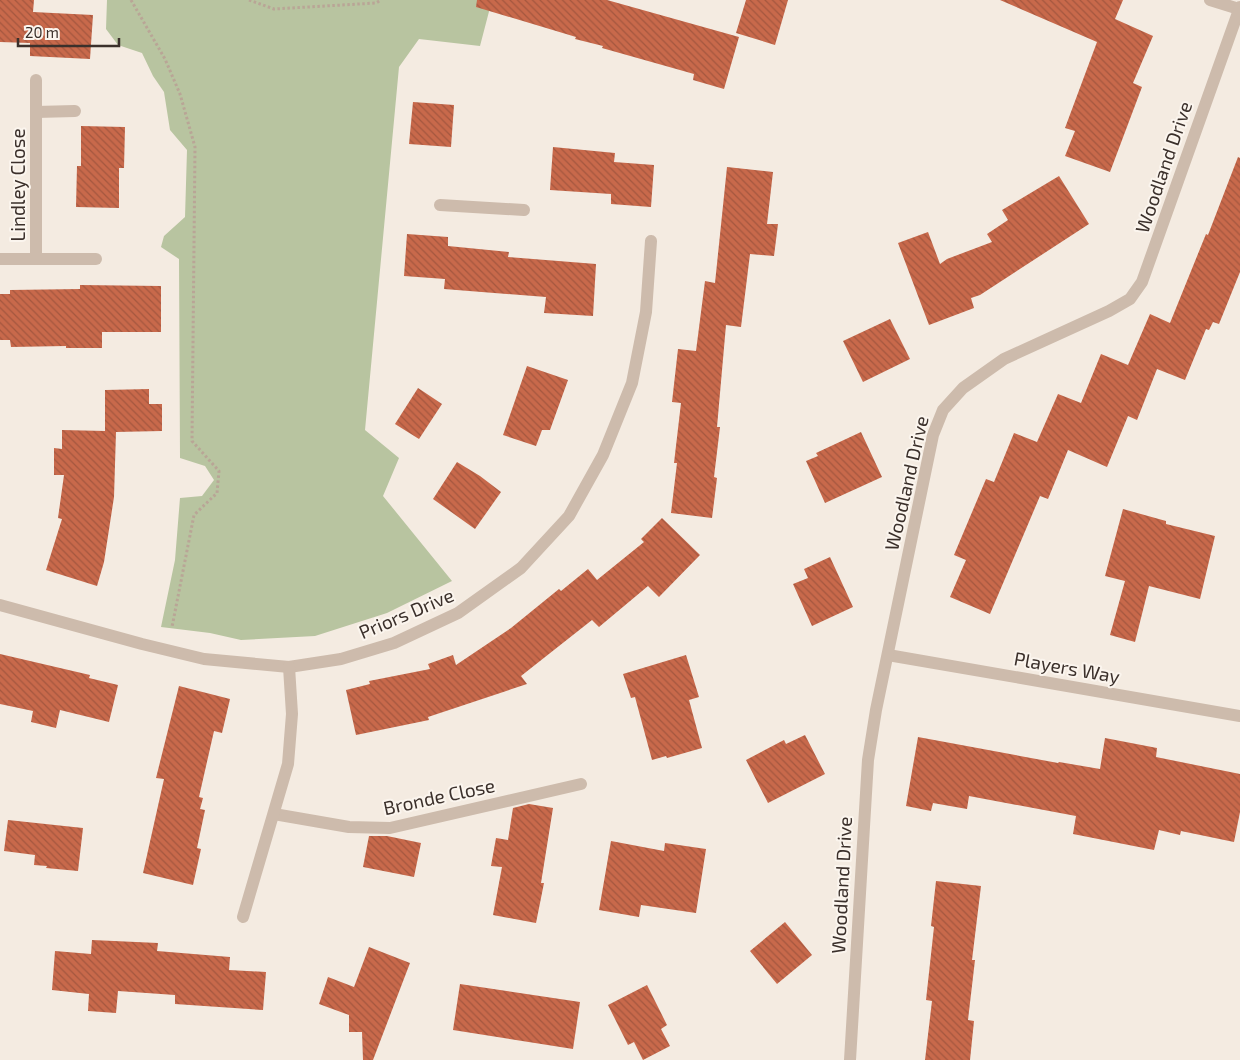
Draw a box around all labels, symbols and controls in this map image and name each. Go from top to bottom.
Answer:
scale bar [18,15,119,47]
text: 20 m [25,23,59,41]
street label: Woodland Drive [1130,98,1196,236]
street label: Lindley Close [6,128,29,242]
street label: Woodland Drive [879,413,933,553]
street label: Priors Drive [355,583,457,643]
street label: Players Way [1012,646,1122,688]
street label: Bronde Close [381,773,497,819]
street label: Woodland Drive [826,816,856,954]

